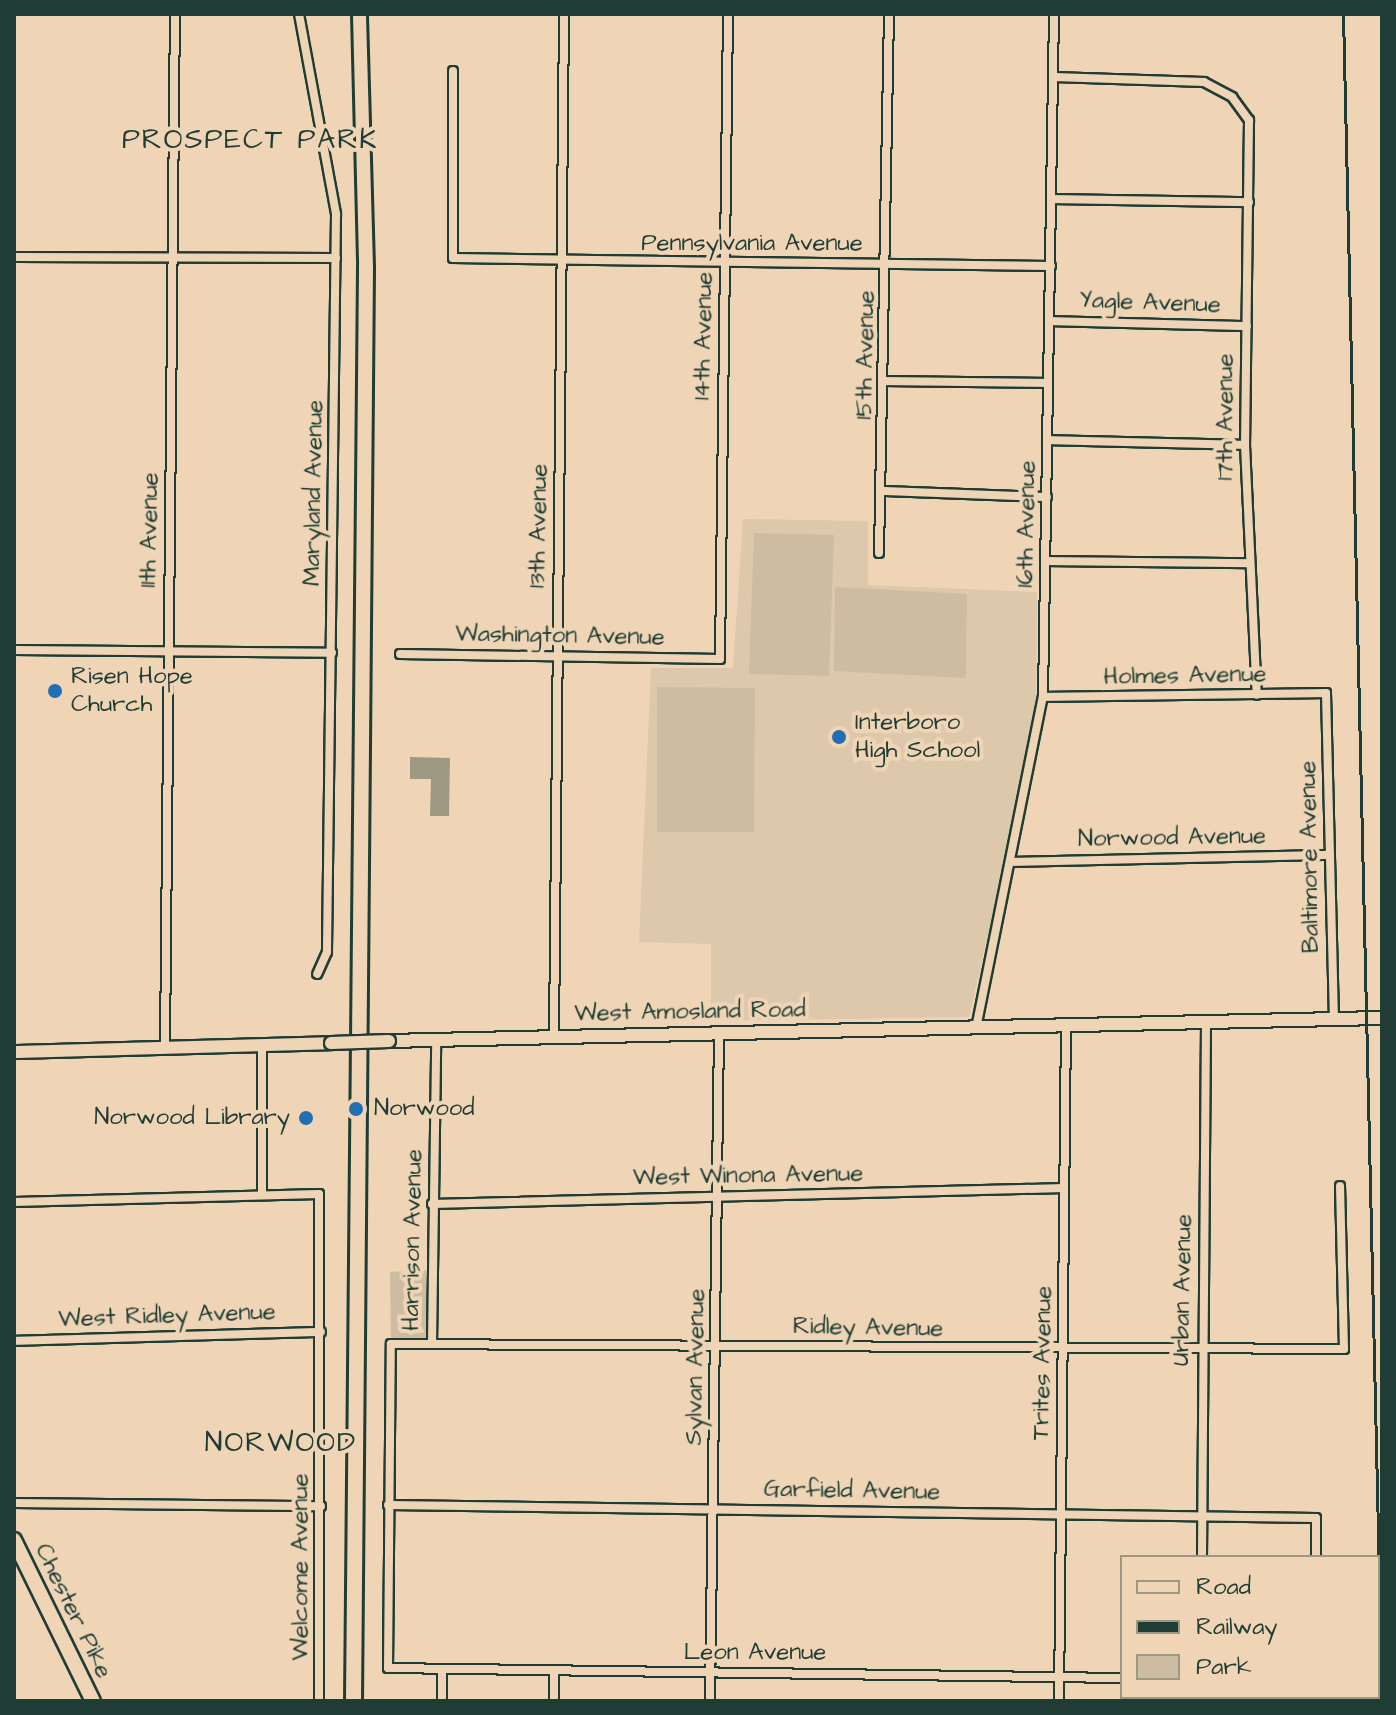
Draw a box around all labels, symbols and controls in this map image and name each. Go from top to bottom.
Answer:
district label: PROSPECT PARK [122,123,378,157]
street label: Pennsylvania Avenue [641,230,863,258]
street label: 14th Avenue [688,271,720,401]
street label: Yagle Avenue [1079,286,1221,320]
street label: 15th Avenue [850,290,882,420]
street label: 17th Avenue [1212,353,1240,481]
street label: Maryland Avenue [298,400,330,586]
street label: 16th Avenue [1011,460,1043,588]
street label: 13th Avenue [524,464,554,588]
street label: 11th Avenue [135,472,165,588]
street label: Washington Avenue [455,620,665,652]
street label: Holmes Avenue [1103,660,1267,692]
place label: Risen Hope Church [71,663,193,719]
marker: Risen Hope Church [46,682,64,700]
place label: Interboro High School [855,709,980,765]
marker: Interboro High School [830,728,848,746]
street label: Baltimore Avenue [1294,761,1326,953]
street label: Norwood Avenue [1078,822,1266,854]
street label: West Amosland Road [574,996,806,1028]
place label: Norwood [374,1095,474,1123]
marker: Norwood [345,1098,367,1120]
place label: Norwood Library [94,1104,290,1132]
marker: Norwood Library [297,1109,315,1127]
street label: Harrison Avenue [397,1149,429,1331]
street label: West Winona Avenue [633,1160,863,1192]
street label: Urban Avenue [1167,1214,1199,1366]
street label: Trites Avenue [1027,1286,1059,1440]
street label: Sylvan Avenue [680,1288,712,1446]
street label: West Ridley Avenue [58,1298,276,1334]
street label: Ridley Avenue [792,1312,944,1344]
district label: NORWOOD [205,1426,357,1460]
street label: Welcome Avenue [287,1473,315,1661]
street label: Garfield Avenue [763,1475,941,1507]
street label: Chester Pike [28,1539,118,1683]
legend [1120,1555,1380,1699]
text: Road [1196,1570,1251,1604]
text: Railway [1196,1610,1278,1644]
street label: Leon Avenue [684,1639,826,1667]
text: Park [1196,1650,1252,1684]

